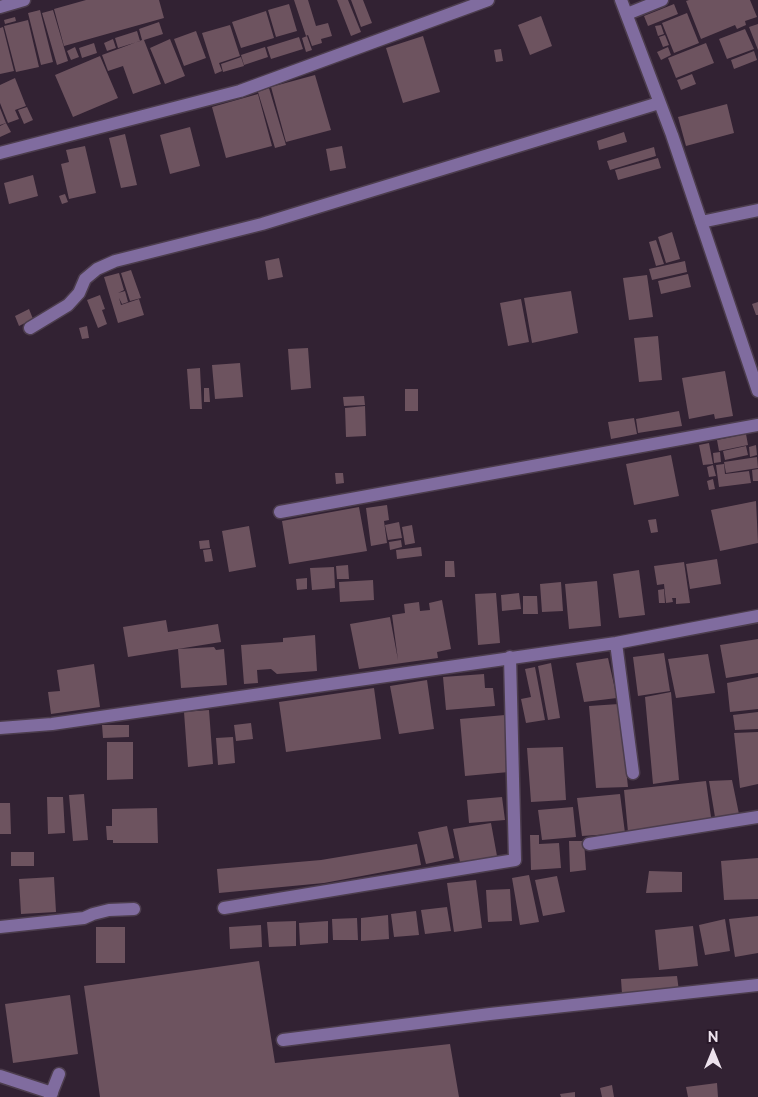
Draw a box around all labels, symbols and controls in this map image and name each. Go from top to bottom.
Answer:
north arrow [688,1027,738,1077]
text: N [708,1029,718,1045]

